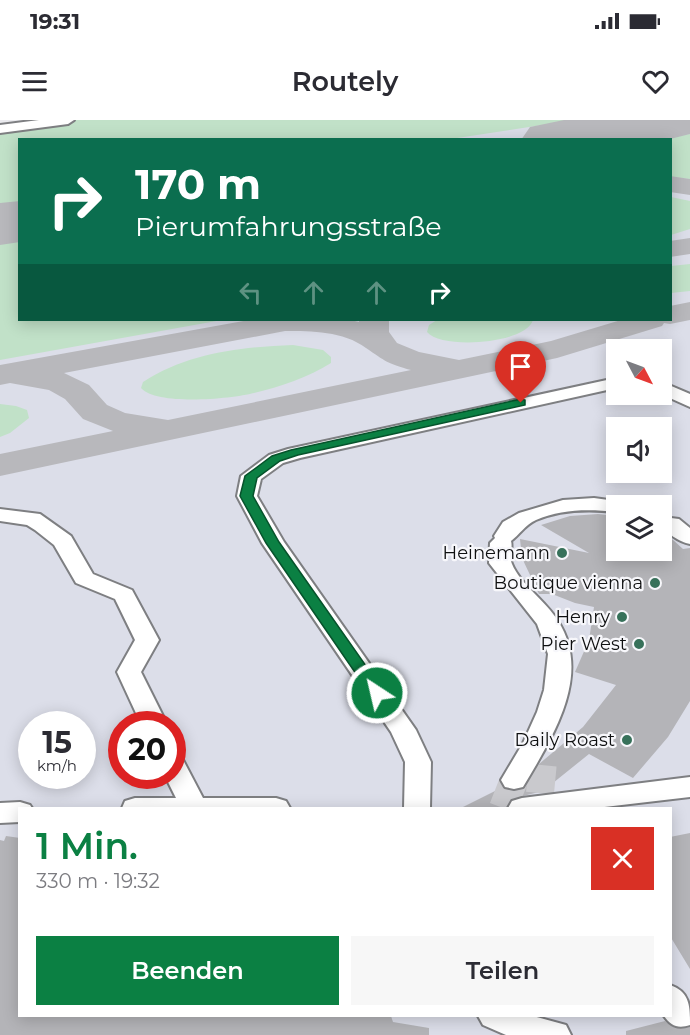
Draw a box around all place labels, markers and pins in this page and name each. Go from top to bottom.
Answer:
pin [495,341,546,403]
place label: Heinemann [443,542,550,564]
marker: Heinemann [555,546,569,560]
place label: Boutique vienna [494,572,643,594]
marker: Boutique vienna [648,576,662,590]
place label: Henry [555,606,610,628]
marker: Henry [615,610,629,624]
place label: Pier West [540,633,627,655]
marker: Pier West [632,637,646,651]
place label: Daily Roast [514,729,615,751]
marker: Daily Roast [620,733,634,747]

